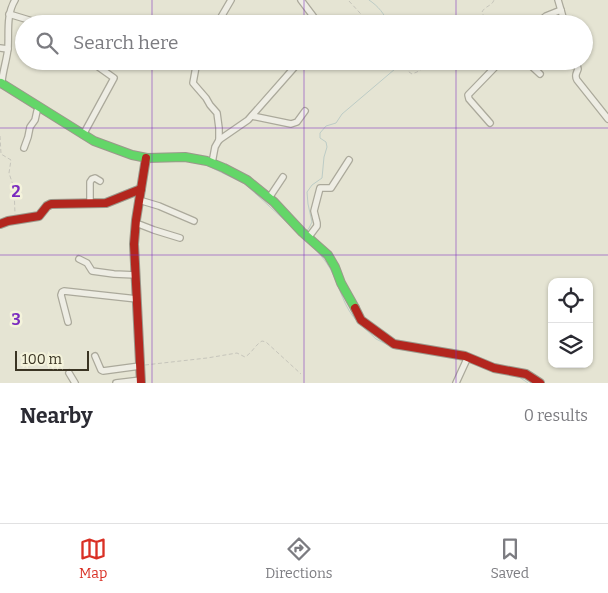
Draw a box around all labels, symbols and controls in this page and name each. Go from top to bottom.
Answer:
search box [15,15,593,70]
icon: search [33,29,61,57]
text: Search here [73,31,178,54]
text: 2 [11,182,21,201]
map controls [548,278,593,368]
button: locate [548,278,593,323]
text: 3 [11,310,21,329]
button: layers [548,323,593,368]
scale bar [15,348,89,371]
text: 100 m [22,351,62,368]
text: Nearby [20,403,93,429]
text: 0 results [524,406,588,425]
tab: Map [79,535,107,582]
tab: Directions [265,535,333,582]
tab: Saved [491,535,529,582]

